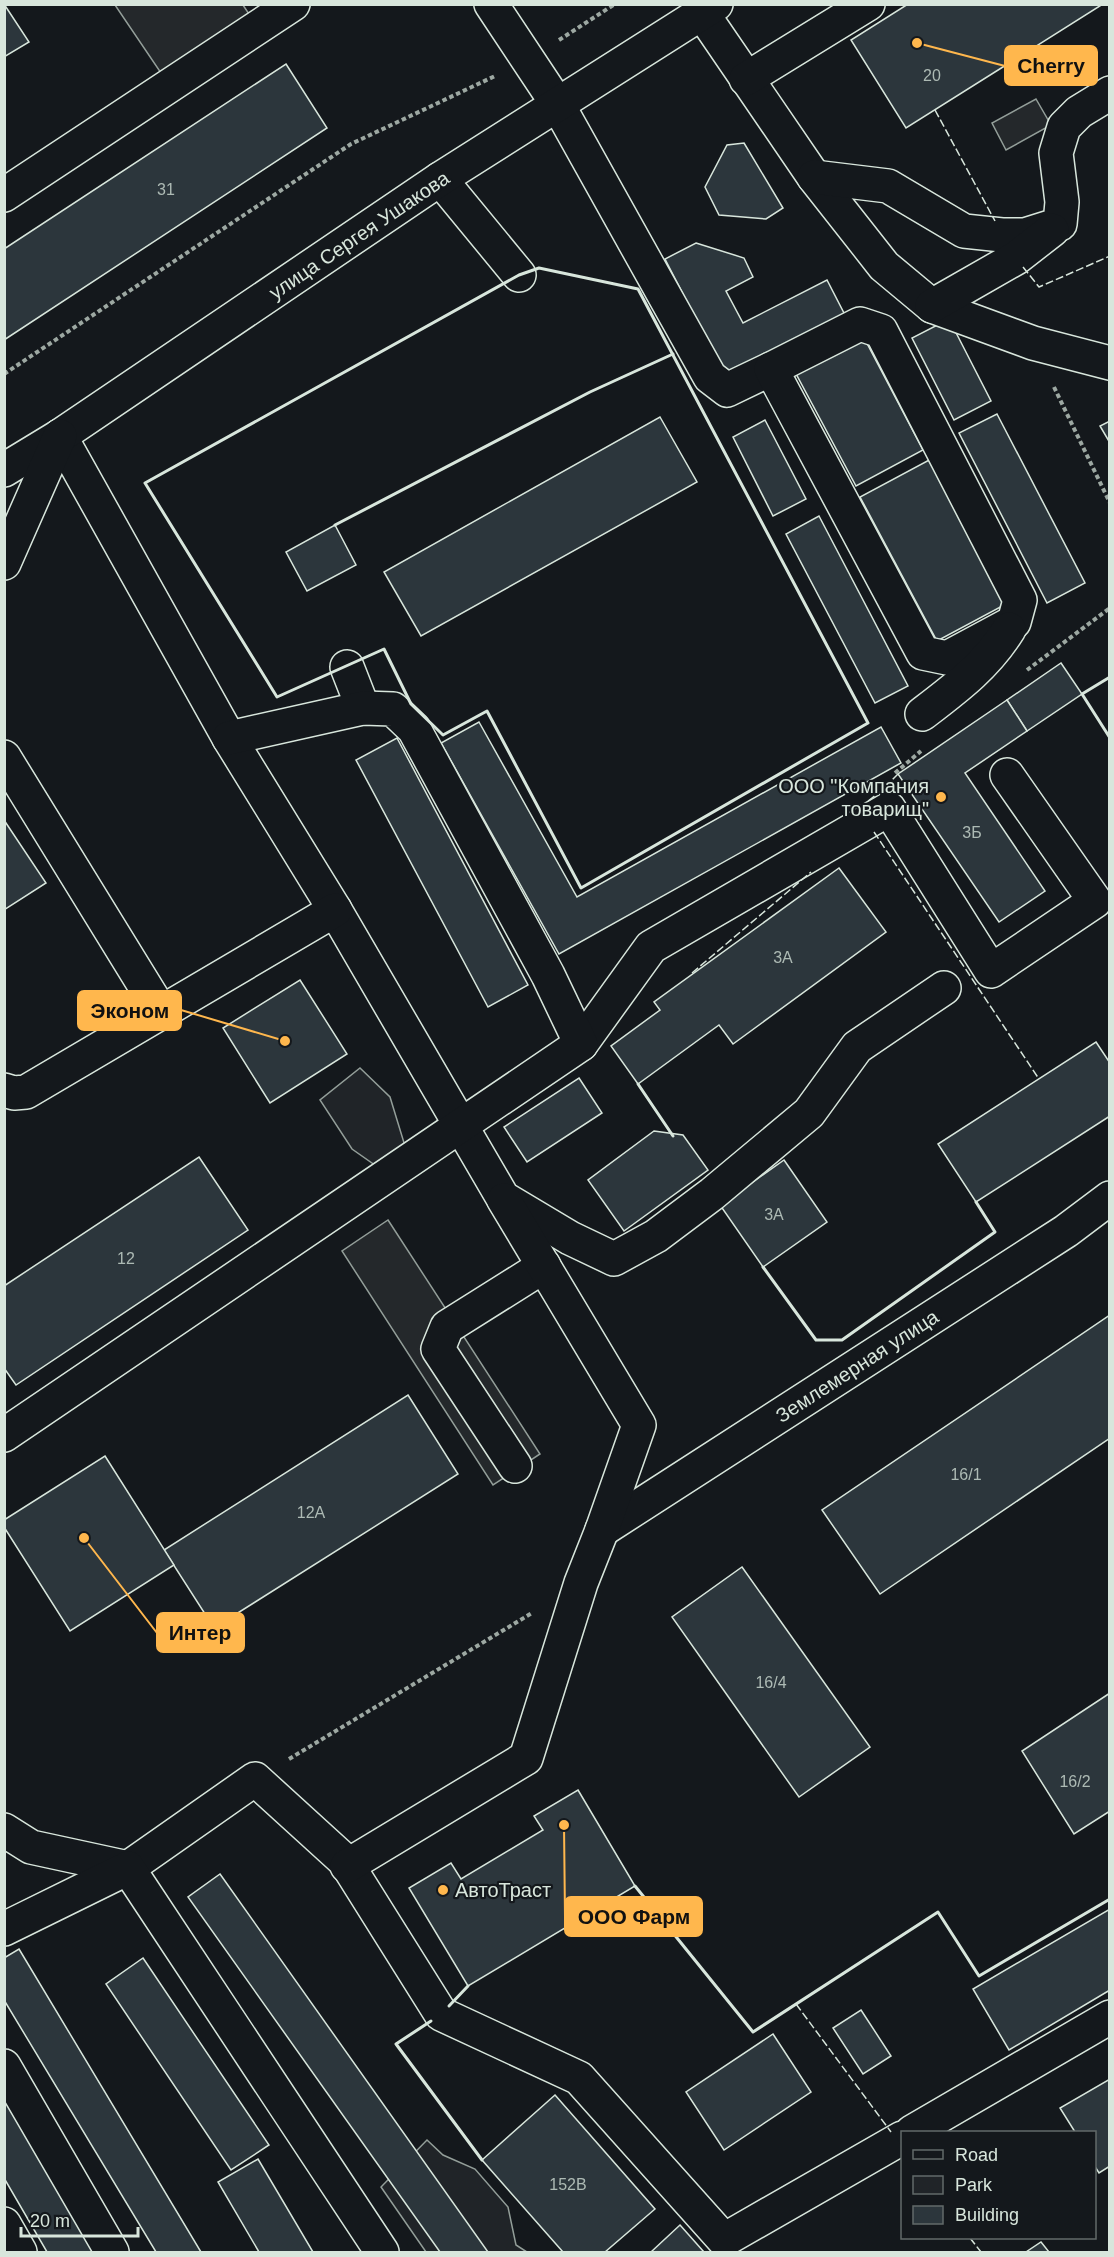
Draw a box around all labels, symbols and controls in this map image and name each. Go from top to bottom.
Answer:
callout: Cherry [1005,46,1097,85]
text: Cherry [1017,54,1085,77]
house number: 20 [923,67,941,84]
street label: улица Сергея Ушакова [265,166,454,303]
house number: 31 [157,181,175,198]
place label: ООО "Компания товарищ" [778,775,929,820]
marker: ООО "Компания товарищ" [934,790,948,804]
house number: 3Б [962,824,982,841]
house number: 3А [773,949,793,966]
callout: Эконом [78,991,181,1030]
text: Эконом [91,999,169,1022]
house number: 3А [764,1206,784,1223]
house number: 12 [117,1250,135,1267]
street label: Землемерная улица [772,1305,943,1427]
house number: 16/1 [950,1466,982,1483]
house number: 12А [297,1504,326,1521]
callout: Интер [157,1613,244,1652]
text: Интер [169,1621,231,1644]
house number: 16/4 [755,1674,787,1691]
house number: 16/2 [1059,1773,1091,1790]
place label: АвтоТраст [455,1879,551,1901]
marker: АвтоТраст [436,1883,450,1897]
callout: ООО Фарм [565,1897,702,1936]
text: ООО Фарм [578,1905,690,1928]
legend [901,2131,1096,2239]
text: Road [955,2145,998,2165]
text: Park [955,2175,993,2195]
house number: 152В [549,2176,587,2193]
scale bar [21,2200,138,2238]
text: Building [955,2205,1019,2225]
text: 20 m [30,2211,70,2231]

